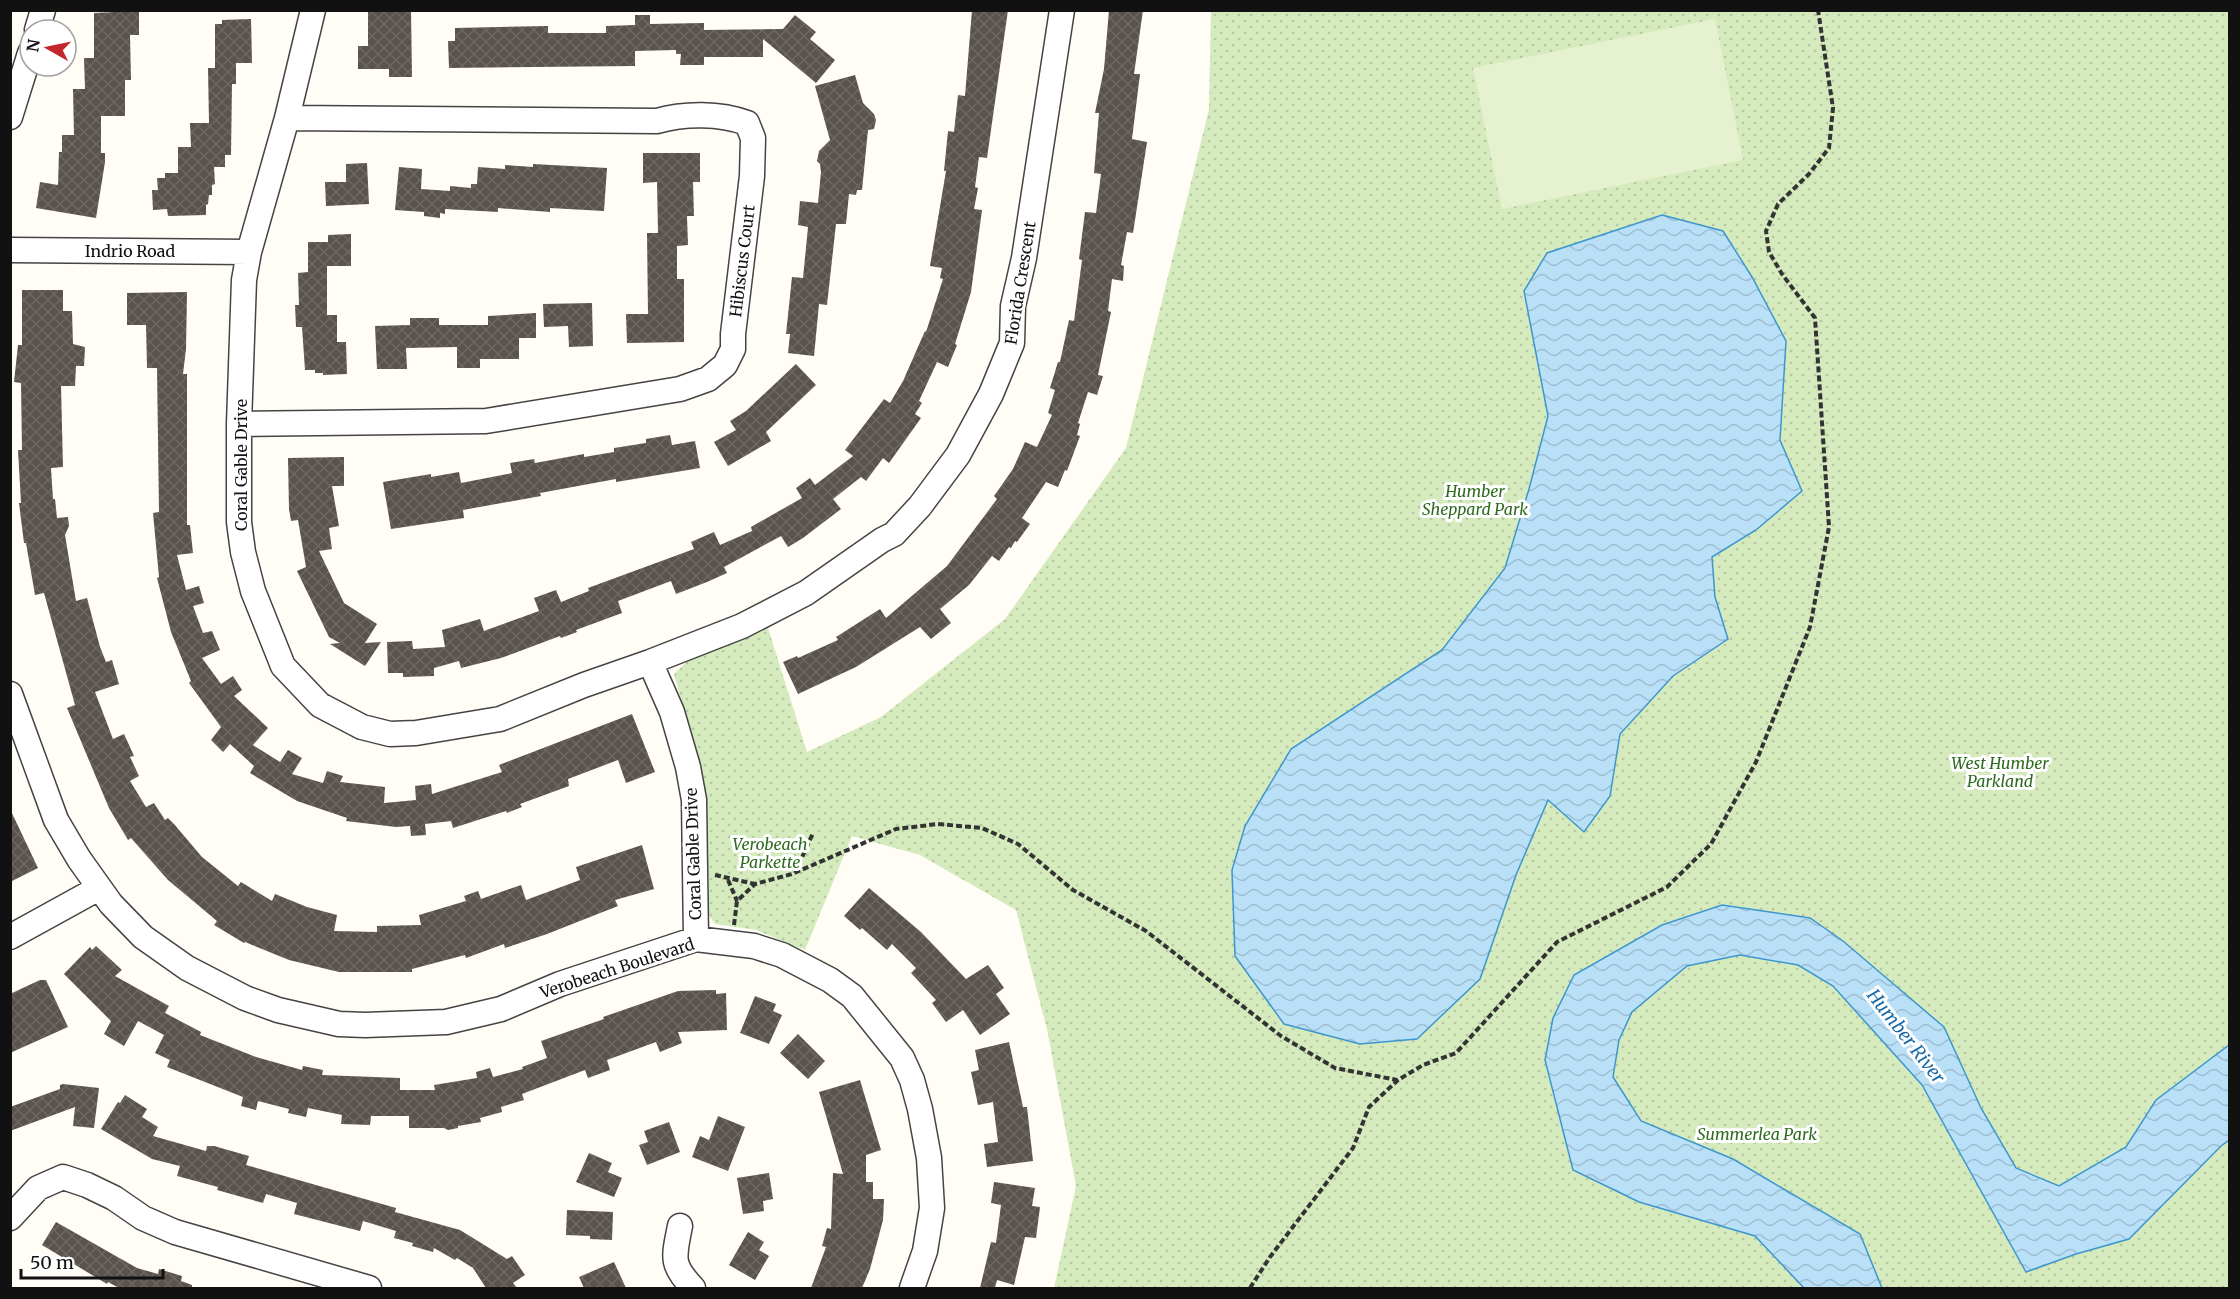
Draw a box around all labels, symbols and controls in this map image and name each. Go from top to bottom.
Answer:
north arrow [18,18,78,78]
text: N [22,37,44,53]
street label: Hibiscus Court [725,203,759,318]
street label: Florida Crescent [1000,219,1040,346]
street label: Indrio Road [85,241,175,261]
street label: Coral Gable Drive [231,399,251,531]
park label: Humber Sheppard Park [1422,481,1528,519]
park label: West Humber Parkland [1951,753,2049,791]
street label: Coral Gable Drive [681,788,705,920]
park label: Verobeach Parkette [733,834,807,872]
street label: Verobeach Boulevard [536,933,697,1003]
water label: Humber River [1861,983,1950,1088]
park label: Summerlea Park [1697,1124,1817,1144]
scale bar [21,1242,164,1280]
text: 50 m [30,1251,74,1274]

